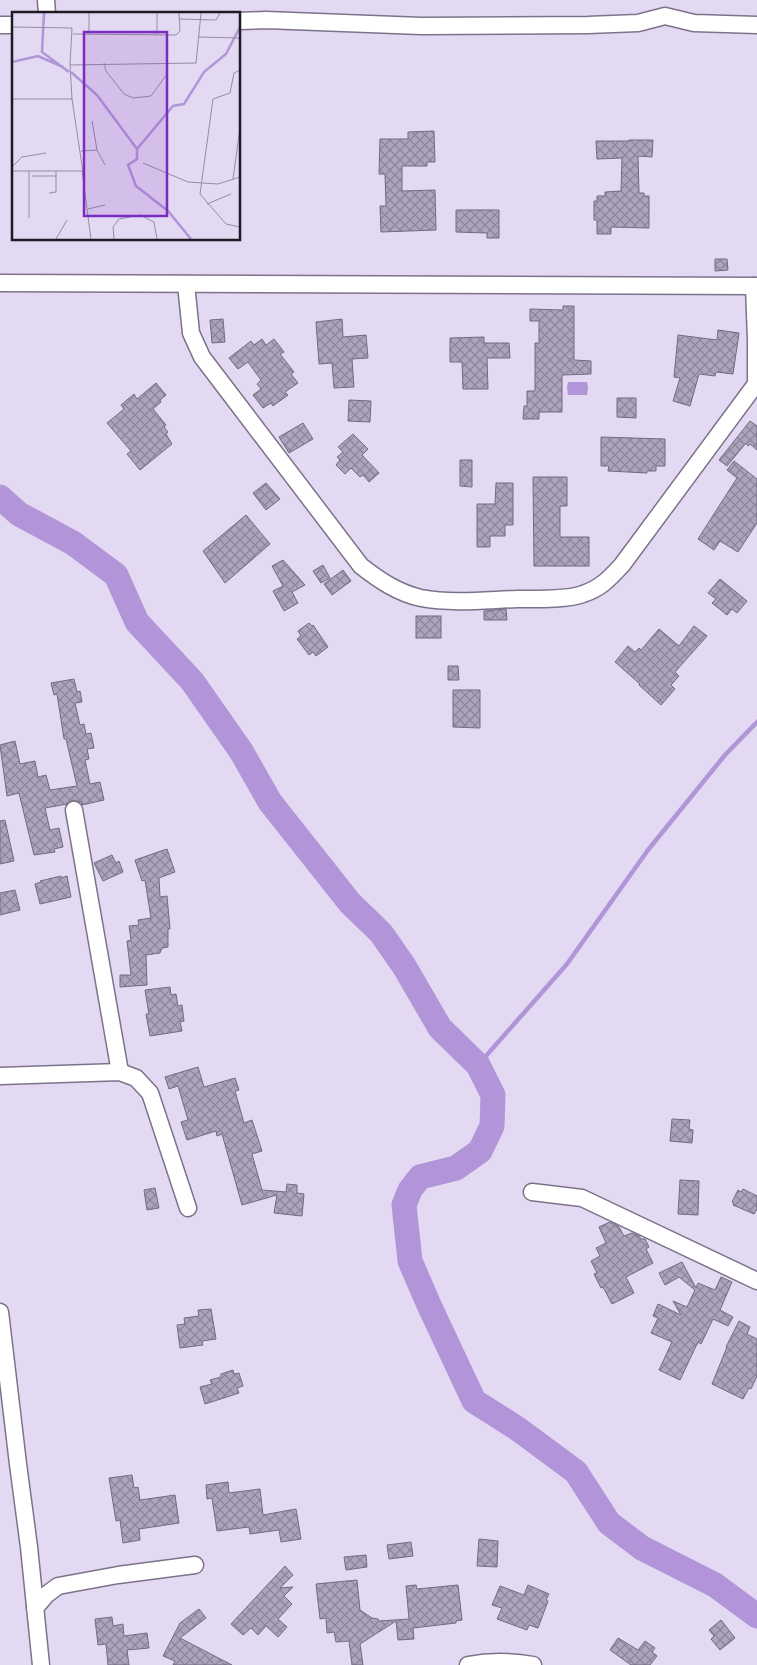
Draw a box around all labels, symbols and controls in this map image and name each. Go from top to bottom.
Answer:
inset map [12,12,240,240]

